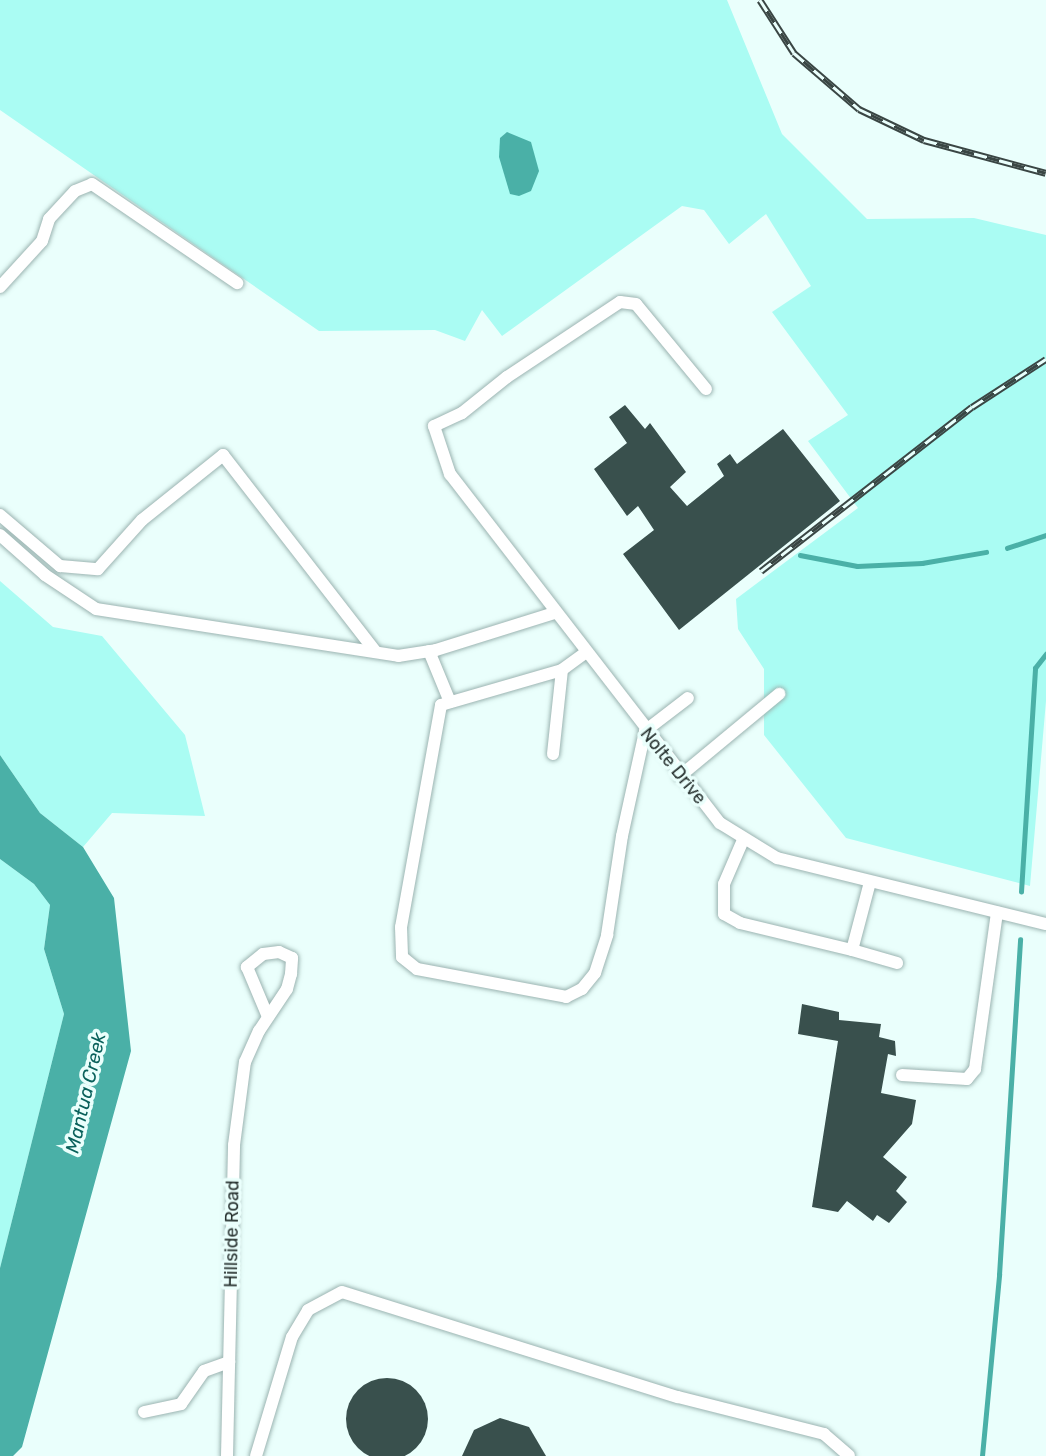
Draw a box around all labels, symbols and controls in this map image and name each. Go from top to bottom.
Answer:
street label: Nolte Drive [636,723,710,809]
water label: Mantua Creek [61,1031,111,1155]
street label: Hillside Road [220,1180,244,1288]

